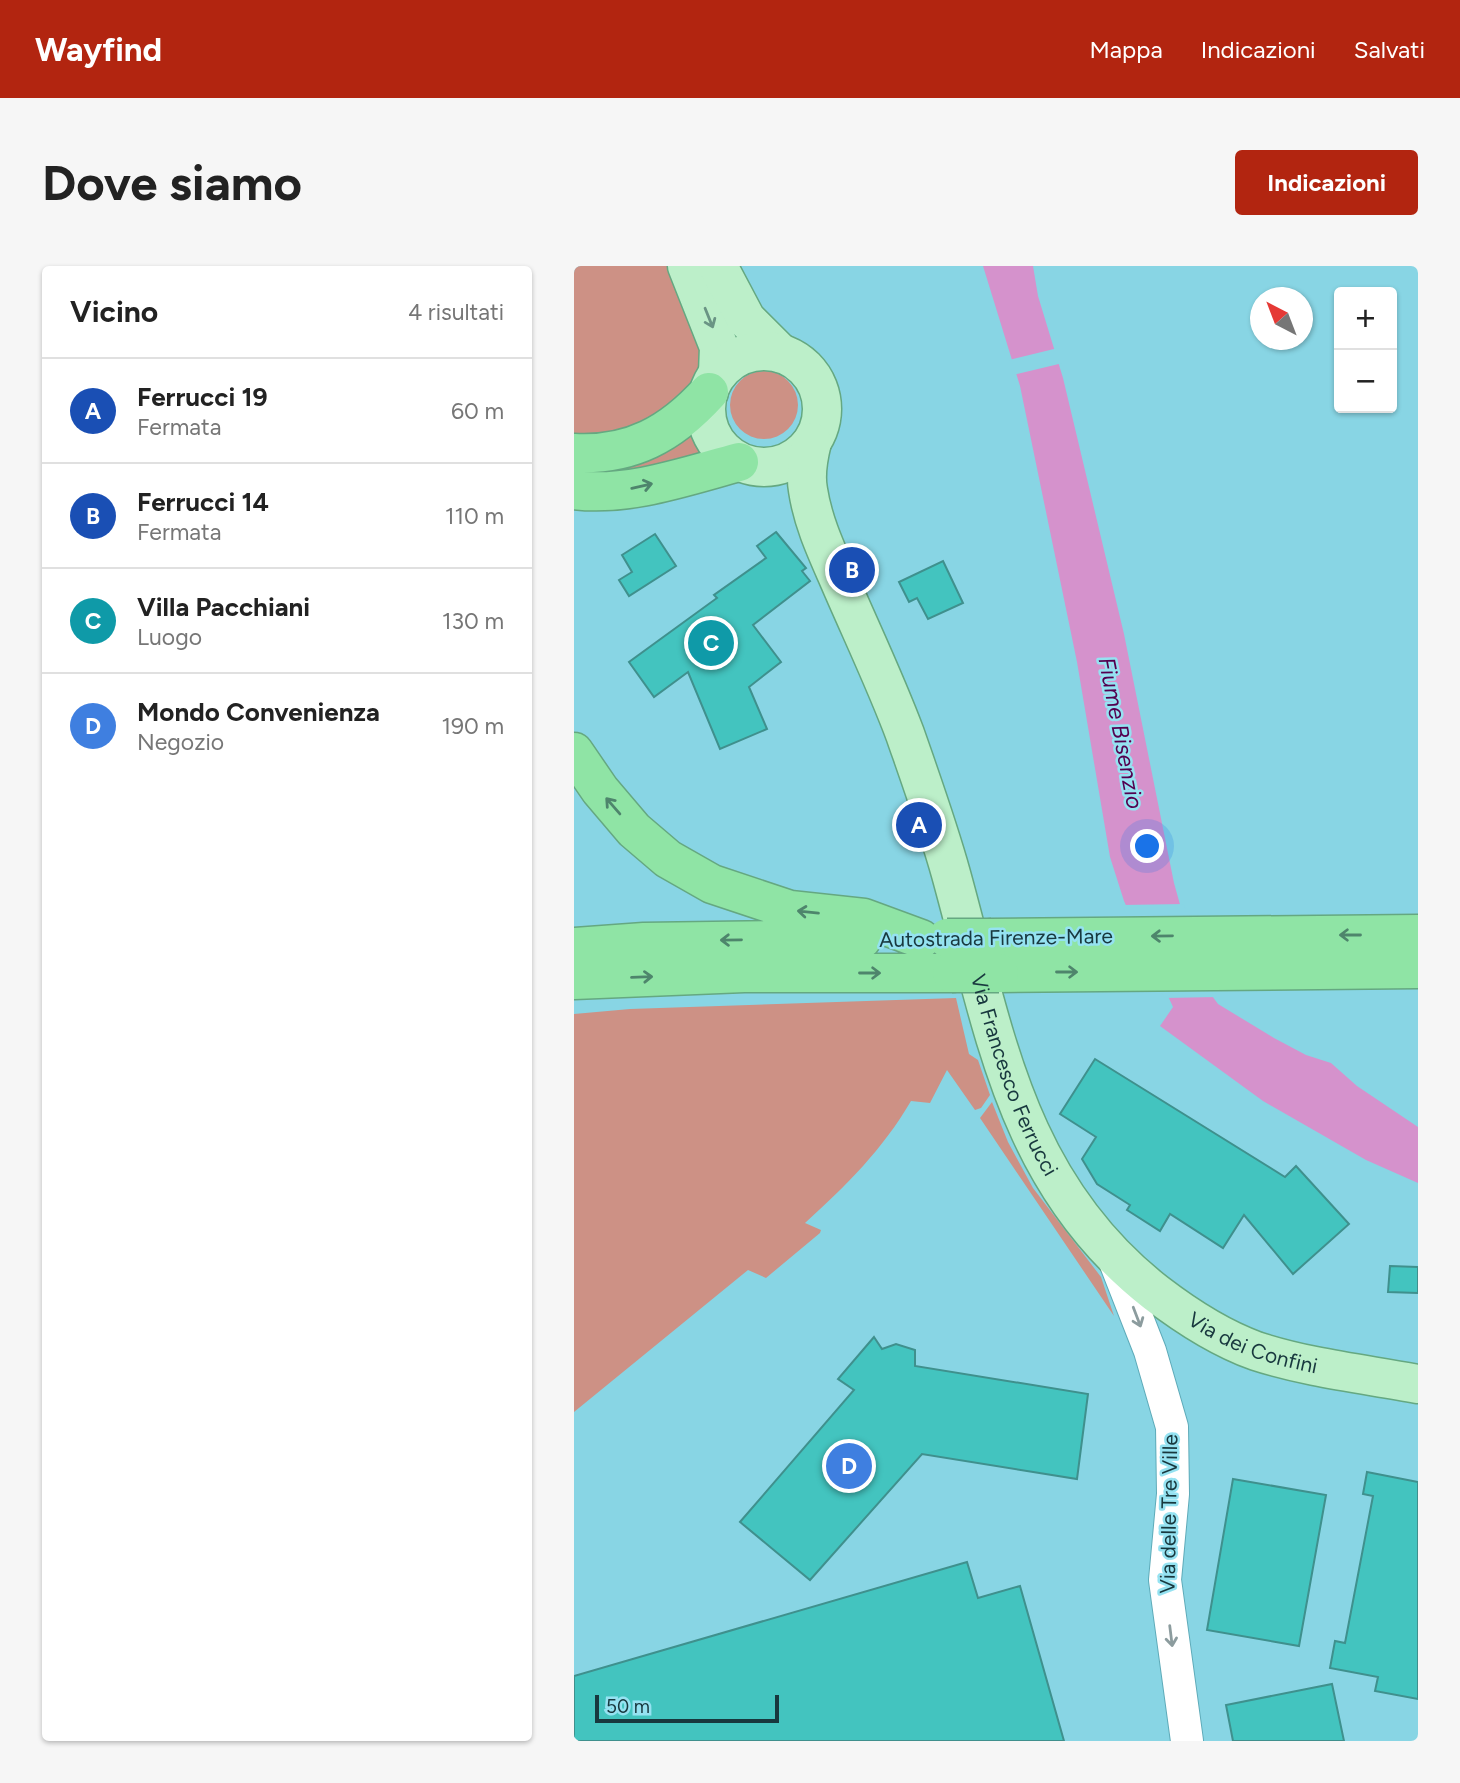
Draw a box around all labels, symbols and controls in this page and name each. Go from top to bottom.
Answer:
text: Wayfind [35,30,162,69]
text: Mappa [1090,35,1163,64]
text: Indicazioni [1201,35,1316,64]
text: Salvati [1354,35,1425,64]
button: Indicazioni [1235,150,1418,215]
text: Dove siamo [42,153,302,212]
north arrow [1250,287,1313,350]
map controls [1334,287,1397,413]
button: + [1334,287,1397,350]
text: Vicino [70,293,158,330]
text: 4 risultati [408,298,504,326]
one-way arrow [704,307,717,329]
button: − [1334,350,1397,413]
text: Ferrucci 19 [137,381,268,413]
text: A [85,397,101,425]
text: 60 m [451,397,504,425]
text: Fermata [137,413,221,441]
one-way arrow [630,479,653,492]
text: Ferrucci 14 [137,486,269,518]
text: B [86,502,100,530]
text: 110 m [445,502,504,530]
text: Fermata [137,518,221,546]
pin: B [829,544,875,596]
text: Villa Pacchiani [137,591,310,623]
text: C [85,607,101,635]
text: 130 m [442,607,504,635]
pin: C [688,617,734,669]
text: Luogo [137,623,202,651]
water label: Fiume Bisenzio [1093,655,1149,811]
text: Mondo Convenienza [137,696,380,728]
text: D [85,712,101,740]
text: 190 m [441,712,504,740]
text: Negozio [137,728,224,756]
one-way arrow [605,797,621,815]
pin: A [896,799,942,851]
your location [1130,829,1164,863]
one-way arrow [797,906,820,919]
street label: Autostrada Firenze-Mare [879,923,1113,952]
one-way arrow [1339,928,1362,942]
one-way arrow [1151,929,1174,943]
one-way arrow [719,934,742,947]
one-way arrow [1055,965,1078,979]
one-way arrow [858,966,881,980]
one-way arrow [630,970,653,983]
street label: Via Francesco Ferrucci [966,971,1063,1180]
one-way arrow [1131,1306,1144,1328]
street label: Via dei Confini [1184,1306,1320,1378]
street label: Via delle Tre Ville [1155,1434,1182,1594]
pin: D [826,1440,872,1492]
one-way arrow [1164,1625,1177,1647]
scale bar [595,1692,779,1724]
text: 50 m [606,1695,650,1718]

